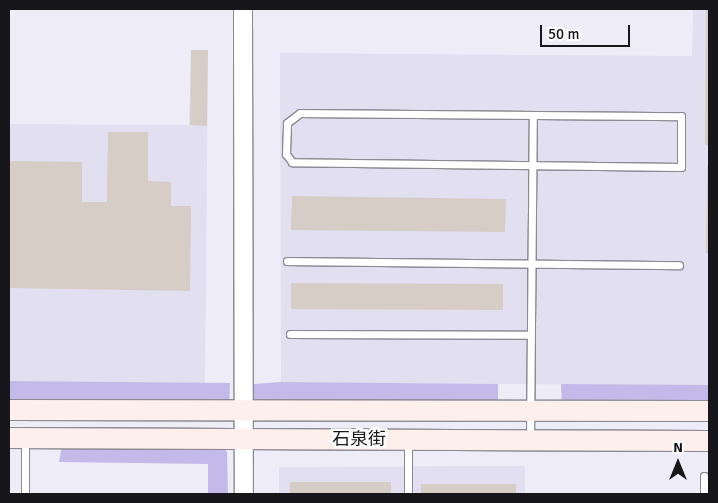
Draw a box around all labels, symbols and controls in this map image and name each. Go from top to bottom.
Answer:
scale bar [543,15,633,47]
text: 50 m [548,25,579,43]
street label: 石泉街 [332,428,386,450]
north arrow [653,438,703,488]
text: N [673,439,683,456]

